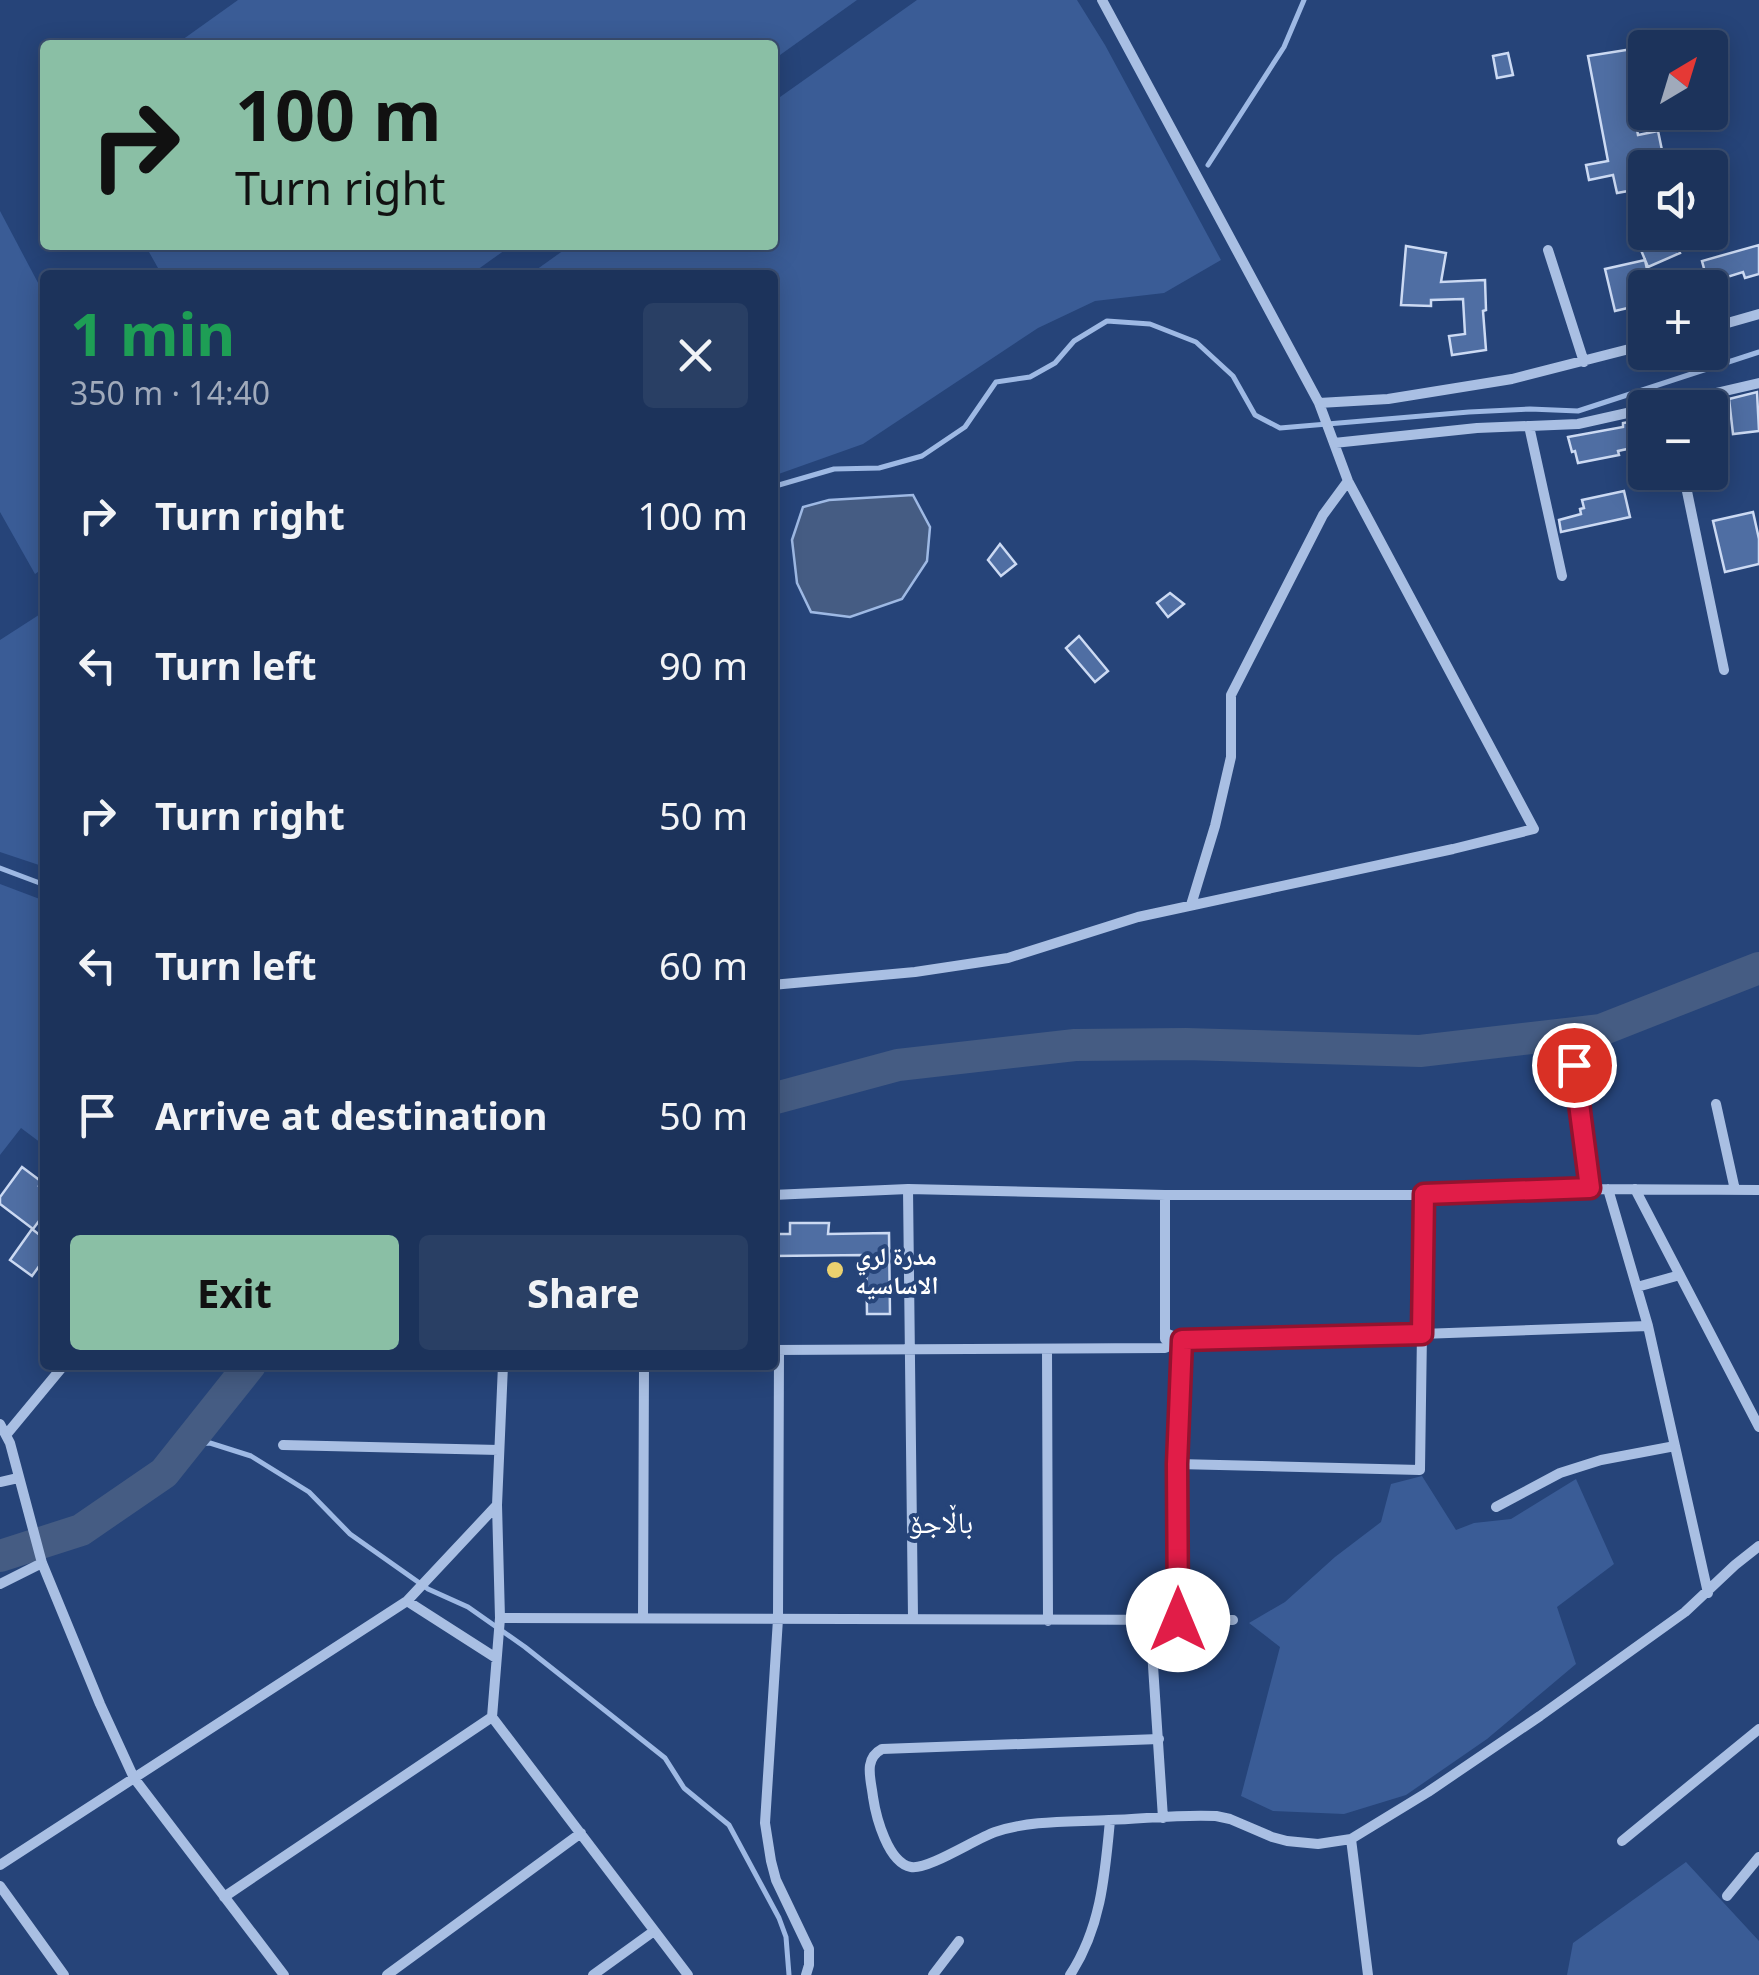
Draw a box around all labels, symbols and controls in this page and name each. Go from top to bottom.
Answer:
north arrow [1628,30,1728,130]
map controls [1628,30,1728,490]
text: 100 m [235,66,442,162]
icon: right [70,80,200,210]
button: sound [1628,150,1728,250]
text: Turn right [235,157,446,218]
button: + [1628,270,1728,370]
text: 1 min [70,292,235,374]
button: close [643,303,748,408]
text: 350 m · 14:40 [70,371,270,414]
button: − [1628,390,1728,490]
icon: right [70,488,125,543]
text: Turn right [155,489,345,541]
text: 100 m [637,489,748,541]
icon: left [70,638,125,693]
text: Turn left [155,639,317,691]
text: 90 m [659,639,748,691]
icon: right [70,788,125,843]
text: Turn right [155,789,345,841]
text: 50 m [659,789,748,841]
icon: left [70,938,125,993]
text: Turn left [155,939,317,991]
text: 60 m [659,939,748,991]
pin [1532,1023,1617,1108]
icon: arrive [1547,1038,1602,1093]
icon: arrive [70,1088,125,1143]
text: Arrive at destination [155,1089,547,1141]
text: 50 m [659,1089,748,1141]
button: Exit [70,1235,399,1350]
button: Share [419,1235,748,1350]
place label: مدرة لري الاساسیه [855,1238,939,1301]
marker: مدرة لري الاساسیه [824,1259,846,1281]
district label: باڵاجۆ [909,1501,973,1542]
position arrow [1126,1568,1230,1672]

